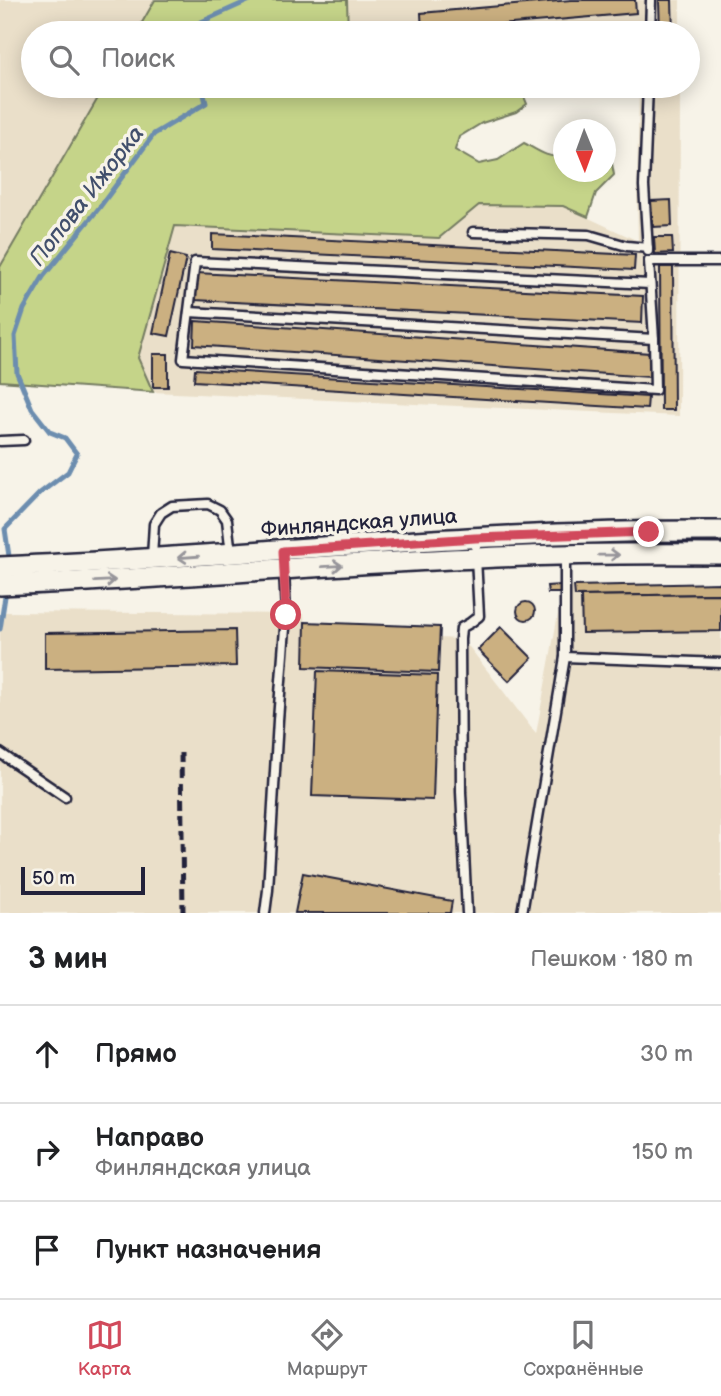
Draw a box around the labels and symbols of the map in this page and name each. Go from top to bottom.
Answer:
north arrow [553,119,616,182]
water label: Попова Ижорка [24,120,150,272]
street label: Финляндская улица [260,504,459,542]
route end [633,516,664,547]
one-way arrow [597,548,620,562]
one-way arrow [177,550,200,563]
one-way arrow [321,559,343,572]
one-way arrow [94,574,116,587]
route start [270,599,301,630]
scale bar [21,864,145,896]

